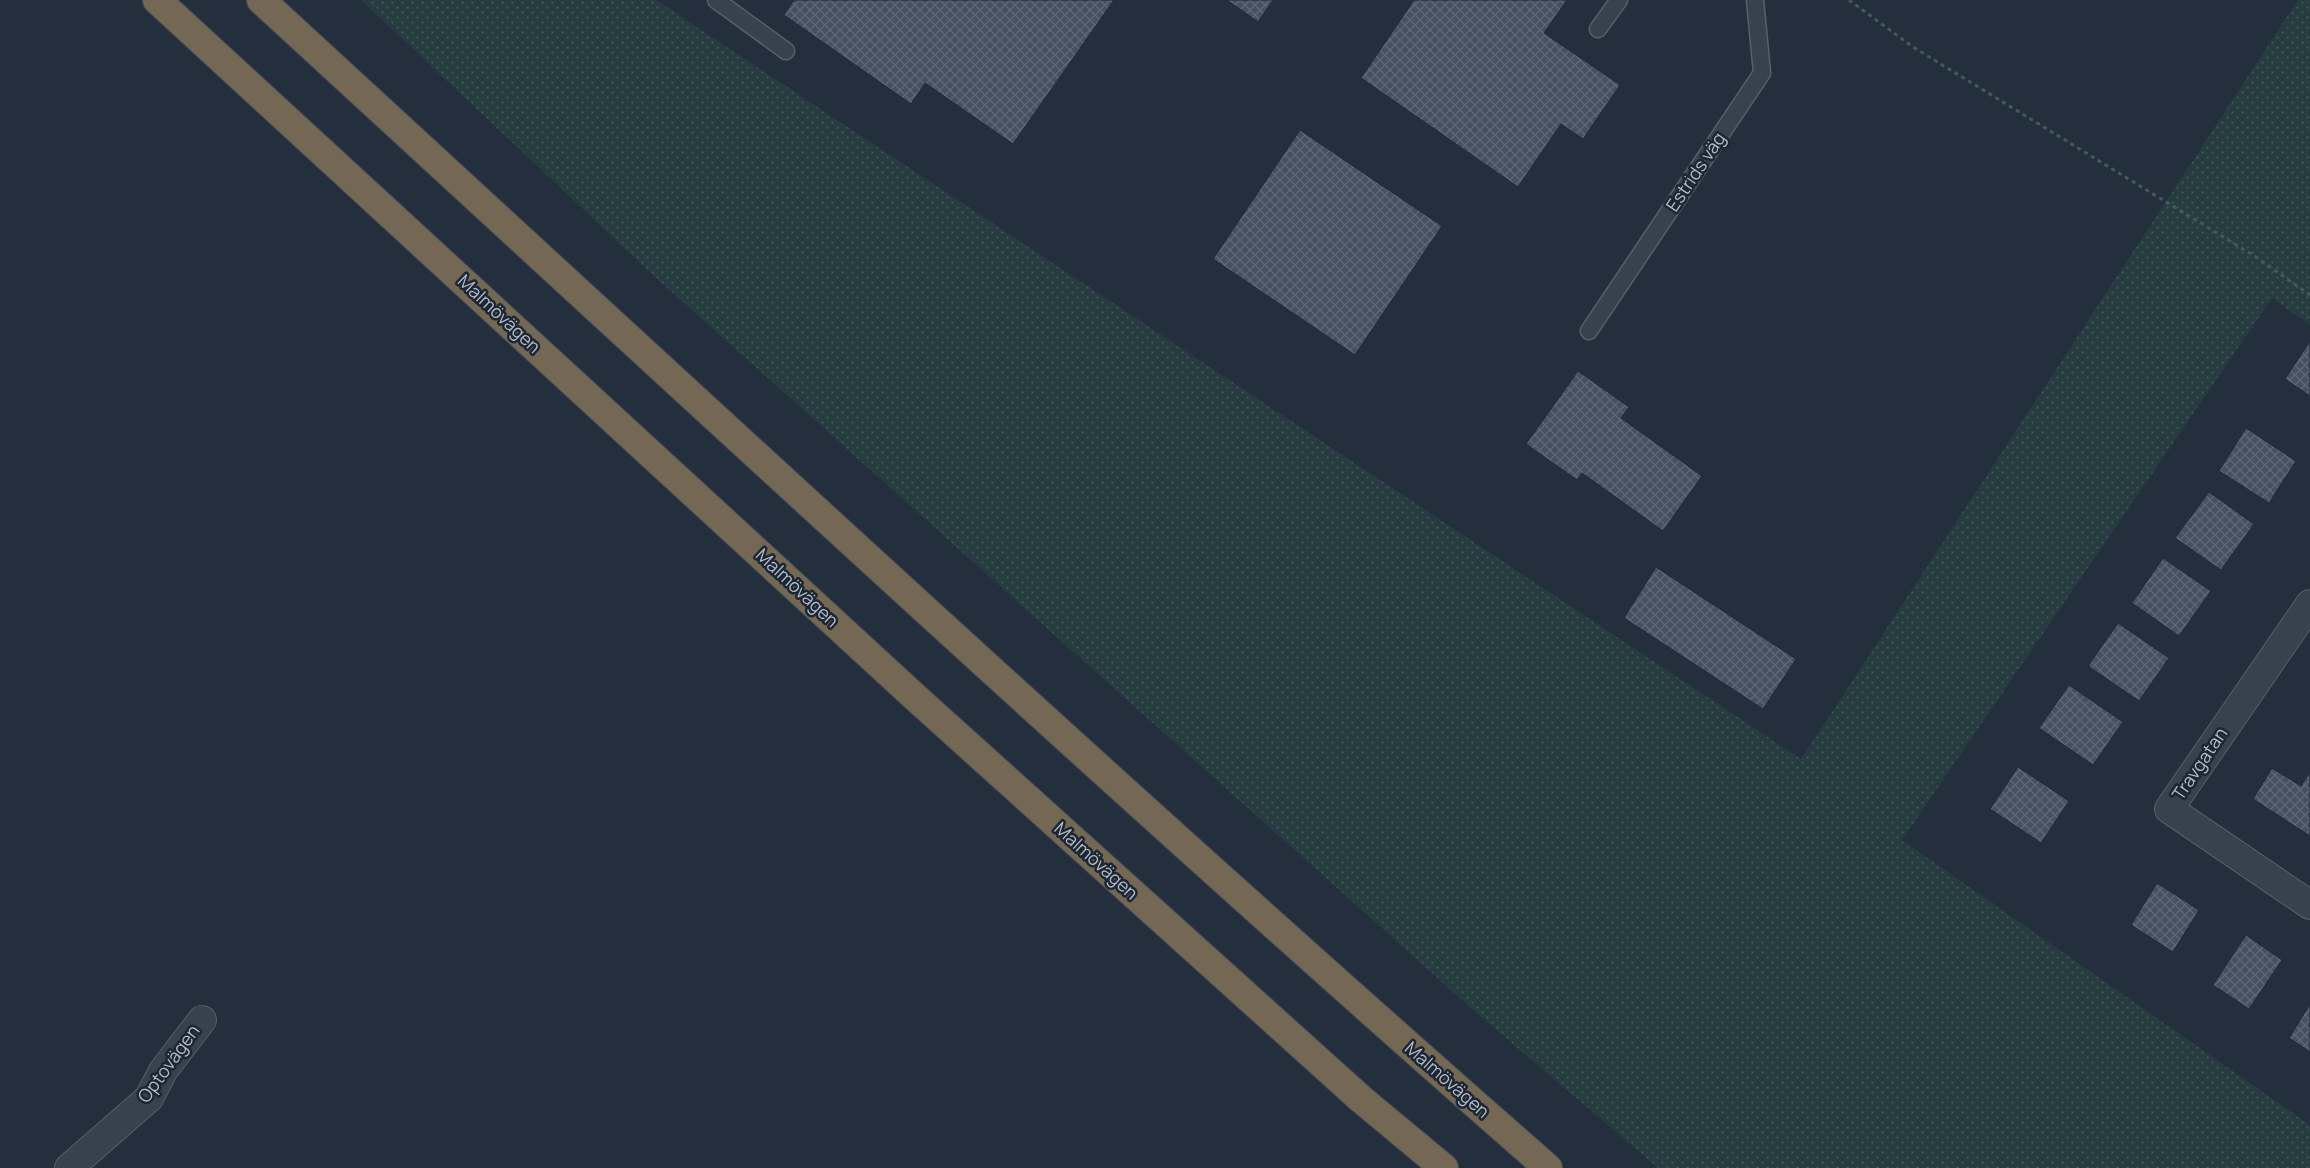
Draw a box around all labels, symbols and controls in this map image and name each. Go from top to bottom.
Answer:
street label: Estrids väg [1660,127,1730,216]
street label: Malmövägen [453,269,546,358]
street label: Malmövägen [751,543,844,632]
street label: Travgatan [2166,722,2232,805]
street label: Malmövägen [1050,816,1144,904]
street label: Optovägen [132,1020,205,1107]
street label: Malmövägen [1400,1036,1495,1123]

